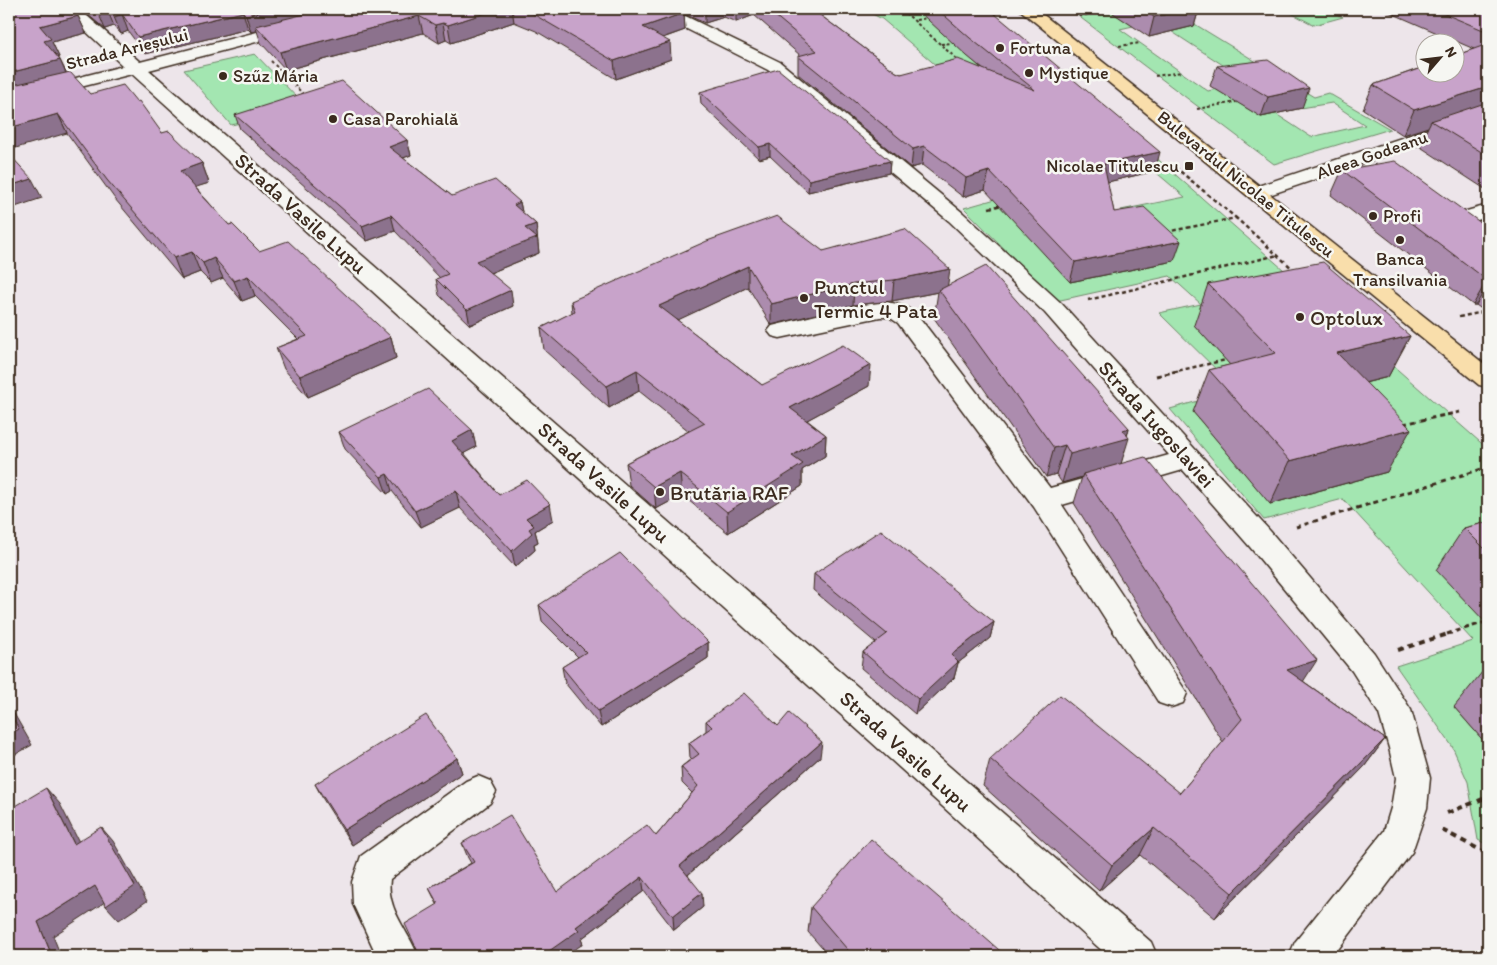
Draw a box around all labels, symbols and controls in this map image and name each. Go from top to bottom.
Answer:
street label: Strada Arieșului [64,23,190,75]
north arrow [1414,32,1464,82]
place label: Fortuna [1010,37,1072,59]
marker: Fortuna [994,42,1006,54]
text: N [1441,44,1461,60]
place label: Mystique [1039,62,1109,84]
place label: Szűz Mária [233,65,318,87]
marker: Mystique [1023,67,1035,79]
marker: Szűz Mária [217,70,229,82]
street label: Bulevardul Nicolae Titulescu [1153,106,1339,262]
place label: Casa Parohială [343,108,459,130]
marker: Casa Parohială [327,113,339,125]
street label: Aleea Godeanu [1314,126,1431,184]
street label: Strada Vasile Lupu [230,147,372,279]
place label: Nicolae Titulescu [1046,155,1179,177]
marker: Nicolae Titulescu [1183,160,1195,172]
place label: Profi [1383,205,1421,227]
marker: Profi [1367,210,1379,222]
marker: Banca Transilvania [1394,234,1406,246]
place label: Banca Transilvania [1353,248,1447,291]
place label: Punctul Termic 4 Pata [814,274,938,323]
marker: Punctul Termic 4 Pata [798,292,810,304]
place label: Optolux [1310,305,1383,330]
marker: Optolux [1294,311,1306,323]
street label: Strada Iugoslaviei [1093,355,1221,493]
street label: Strada Vasile Lupu [533,416,675,548]
place label: Brutăria RAF [670,480,789,505]
marker: Brutăria RAF [654,486,666,498]
street label: Strada Vasile Lupu [835,685,977,817]

